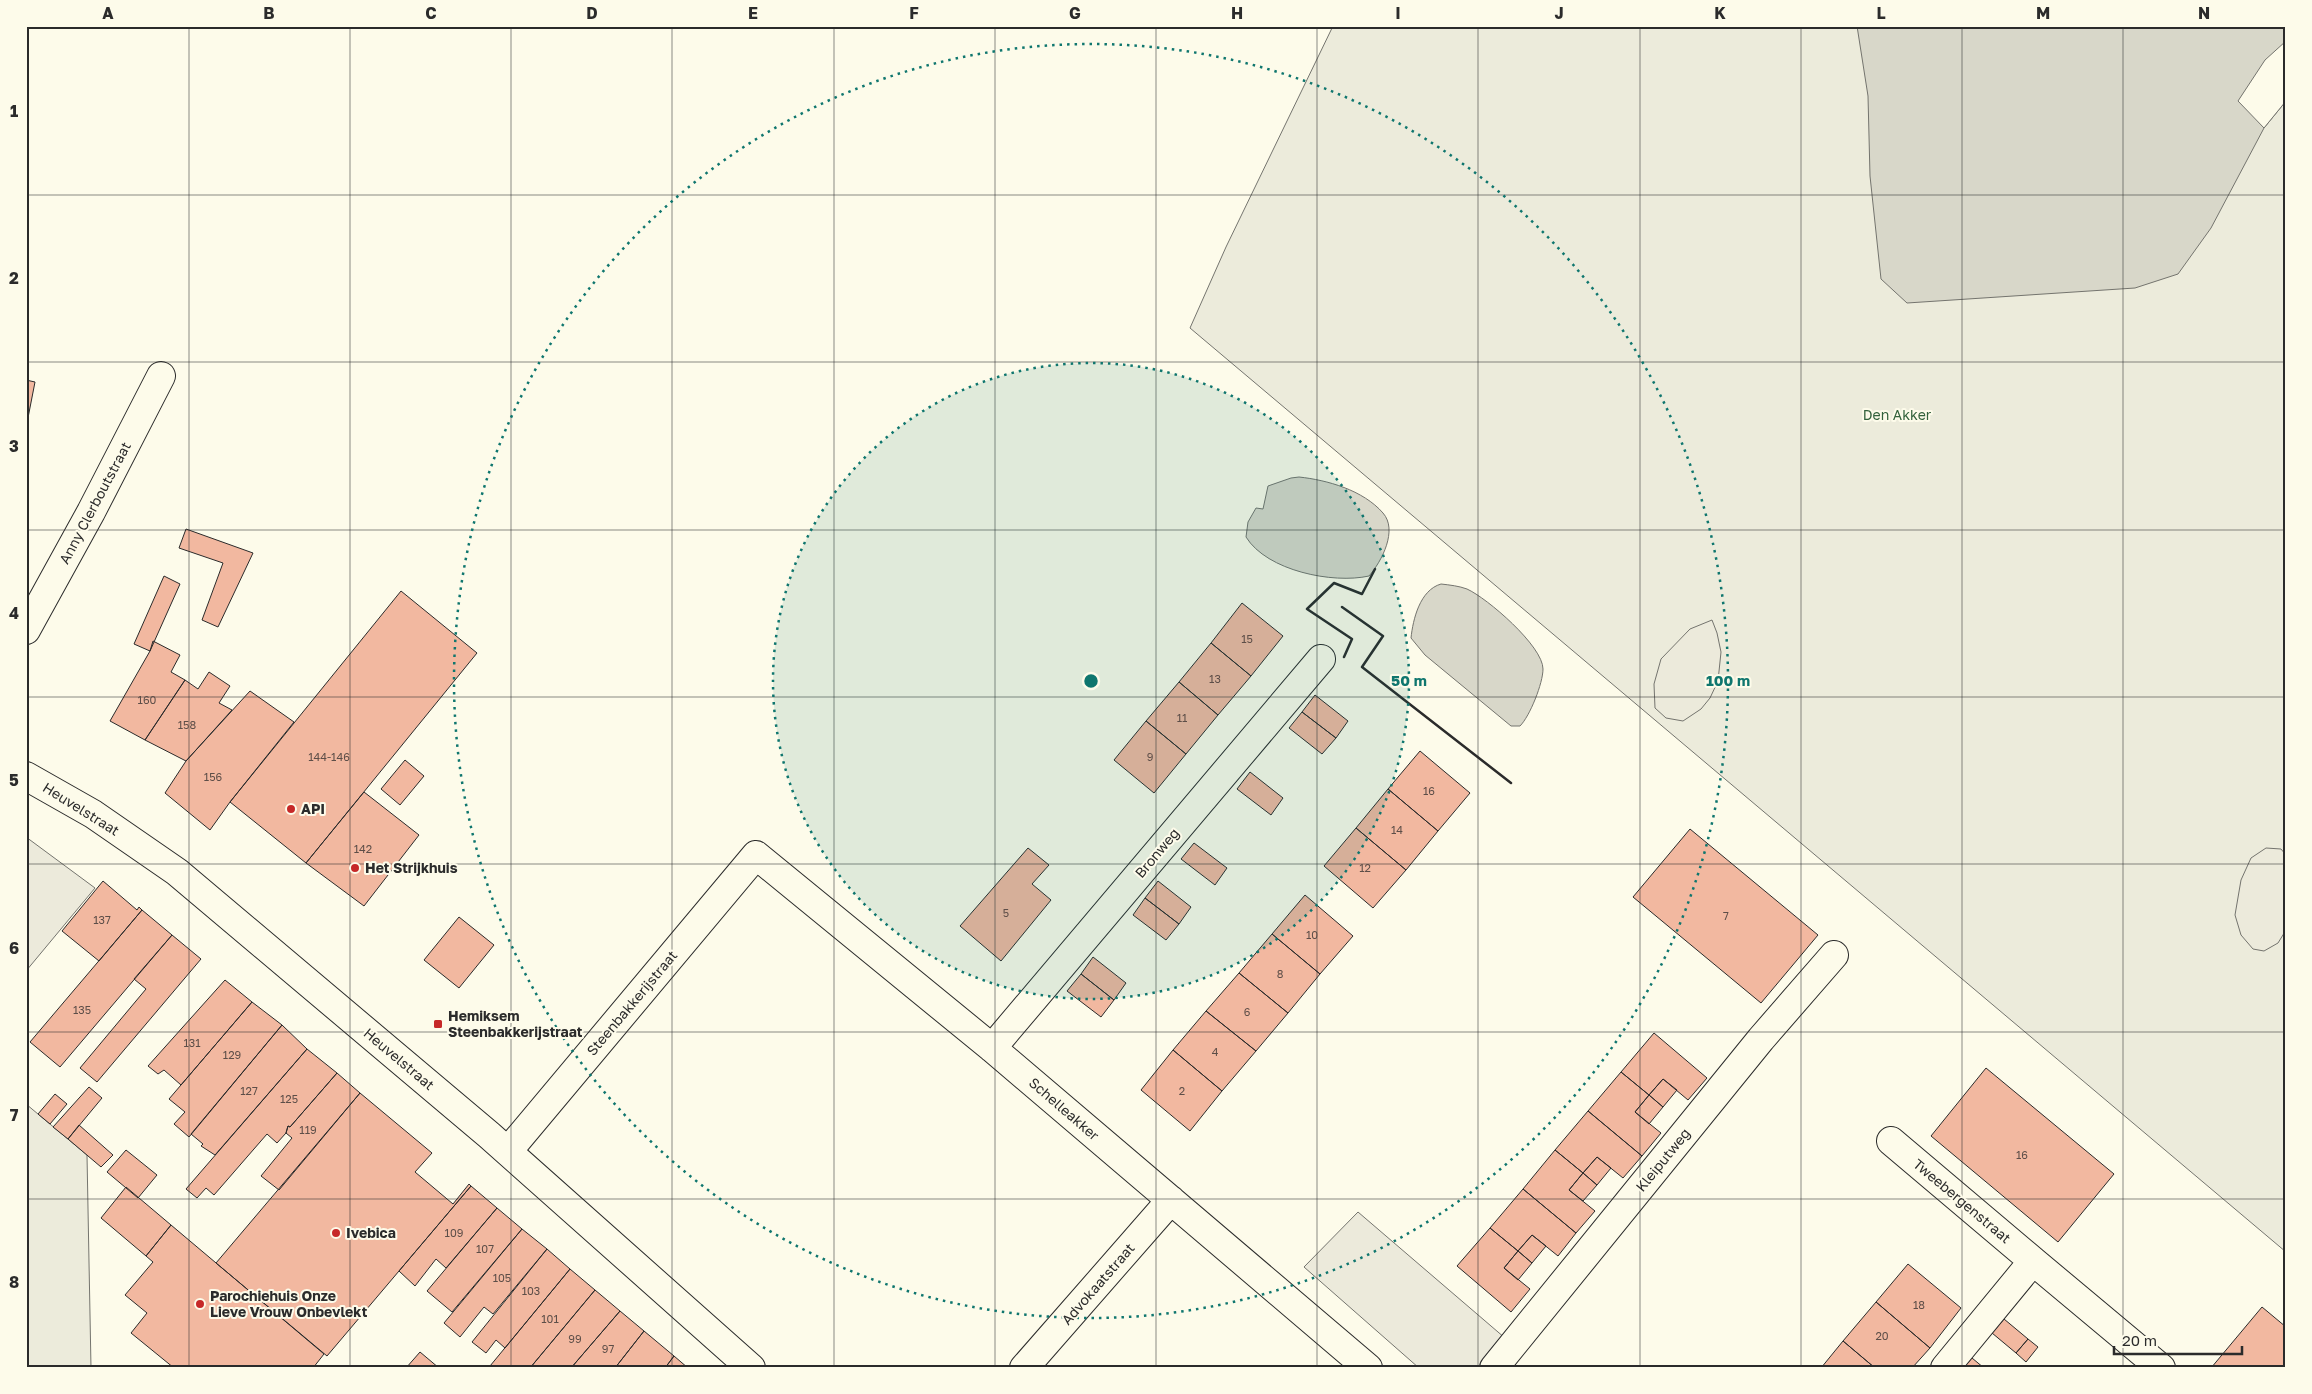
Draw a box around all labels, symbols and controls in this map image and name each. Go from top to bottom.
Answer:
text: A [102,3,114,23]
text: B [263,3,275,23]
text: C [425,3,437,23]
text: D [586,3,598,23]
text: E [748,3,758,23]
text: F [909,3,919,23]
text: G [1069,3,1081,23]
text: H [1231,3,1243,23]
text: I [1395,3,1401,23]
text: J [1554,3,1564,23]
text: K [1714,3,1726,23]
text: L [1876,3,1886,23]
text: M [2036,3,2050,23]
text: N [2198,3,2210,23]
text: 1 [10,101,18,121]
text: 2 [9,268,19,288]
park label: Den Akker [1863,406,1932,423]
text: 3 [9,436,19,456]
street label: Anny Clerboutstraat [55,439,134,567]
text: 4 [9,603,19,623]
house number: 15 [1241,632,1253,645]
text: 50 m [1391,671,1427,689]
text: 100 m [1706,671,1750,689]
centre of rings [1082,672,1100,690]
house number: 13 [1209,672,1221,685]
house number: 160 [138,693,157,706]
house number: 11 [1177,711,1187,724]
house number: 158 [178,718,196,731]
house number: 144-146 [308,750,350,763]
house number: 9 [1147,750,1153,763]
text: 5 [9,770,19,790]
house number: 156 [204,770,223,783]
street label: Heuvelstraat [40,778,123,839]
house number: 16 [1423,784,1435,797]
place label: API [301,800,325,817]
marker: API [285,803,297,815]
house number: 14 [1391,823,1403,836]
street label: Bronweg [1131,824,1182,881]
house number: 142 [354,842,372,855]
place label: Het Strijkhuis [365,859,458,876]
house number: 12 [1359,861,1371,874]
marker: Het Strijkhuis [349,862,361,874]
house number: 5 [1003,906,1009,919]
house number: 7 [1723,909,1729,922]
house number: 137 [93,913,111,926]
house number: 10 [1306,928,1318,941]
text: 6 [9,938,19,958]
street label: Steenbakkerijstraat [583,947,681,1059]
house number: 8 [1277,967,1284,980]
house number: 135 [73,1003,91,1016]
house number: 6 [1244,1005,1251,1018]
place label: Hemiksem Steenbakkerijstraat [448,1007,583,1040]
marker: Hemiksem Steenbakkerijstraat [432,1018,444,1030]
street label: Heuvelstraat [361,1024,438,1093]
house number: 131 [183,1036,201,1049]
house number: 4 [1212,1045,1219,1058]
house number: 129 [223,1048,241,1061]
street label: Schelleakker [1026,1074,1103,1144]
house number: 127 [240,1084,258,1097]
house number: 2 [1179,1084,1185,1097]
house number: 125 [280,1092,298,1105]
text: 7 [10,1105,19,1125]
house number: 119 [299,1123,317,1136]
street label: Kleiputweg [1632,1125,1693,1195]
house number: 16 [2016,1148,2028,1161]
street label: Tweebergenstraat [1910,1155,2014,1246]
place label: Ivebica [346,1224,396,1241]
house number: 109 [445,1226,463,1239]
marker: Ivebica [330,1227,342,1239]
street label: Advokaatstraat [1058,1239,1138,1328]
house number: 107 [476,1242,494,1255]
house number: 105 [493,1271,511,1284]
text: 8 [9,1272,19,1292]
house number: 103 [522,1284,540,1297]
place label: Parochiehuis Onze Lieve Vrouw Onbevlekt [210,1287,368,1320]
marker: Parochiehuis Onze Lieve Vrouw Onbevlekt [194,1298,206,1310]
house number: 18 [1913,1298,1925,1311]
house number: 101 [541,1312,559,1325]
scale bar [2114,1324,2242,1356]
house number: 20 [1875,1329,1889,1342]
text: 20 m [2122,1331,2157,1349]
house number: 99 [568,1332,582,1345]
house number: 97 [602,1342,614,1355]

